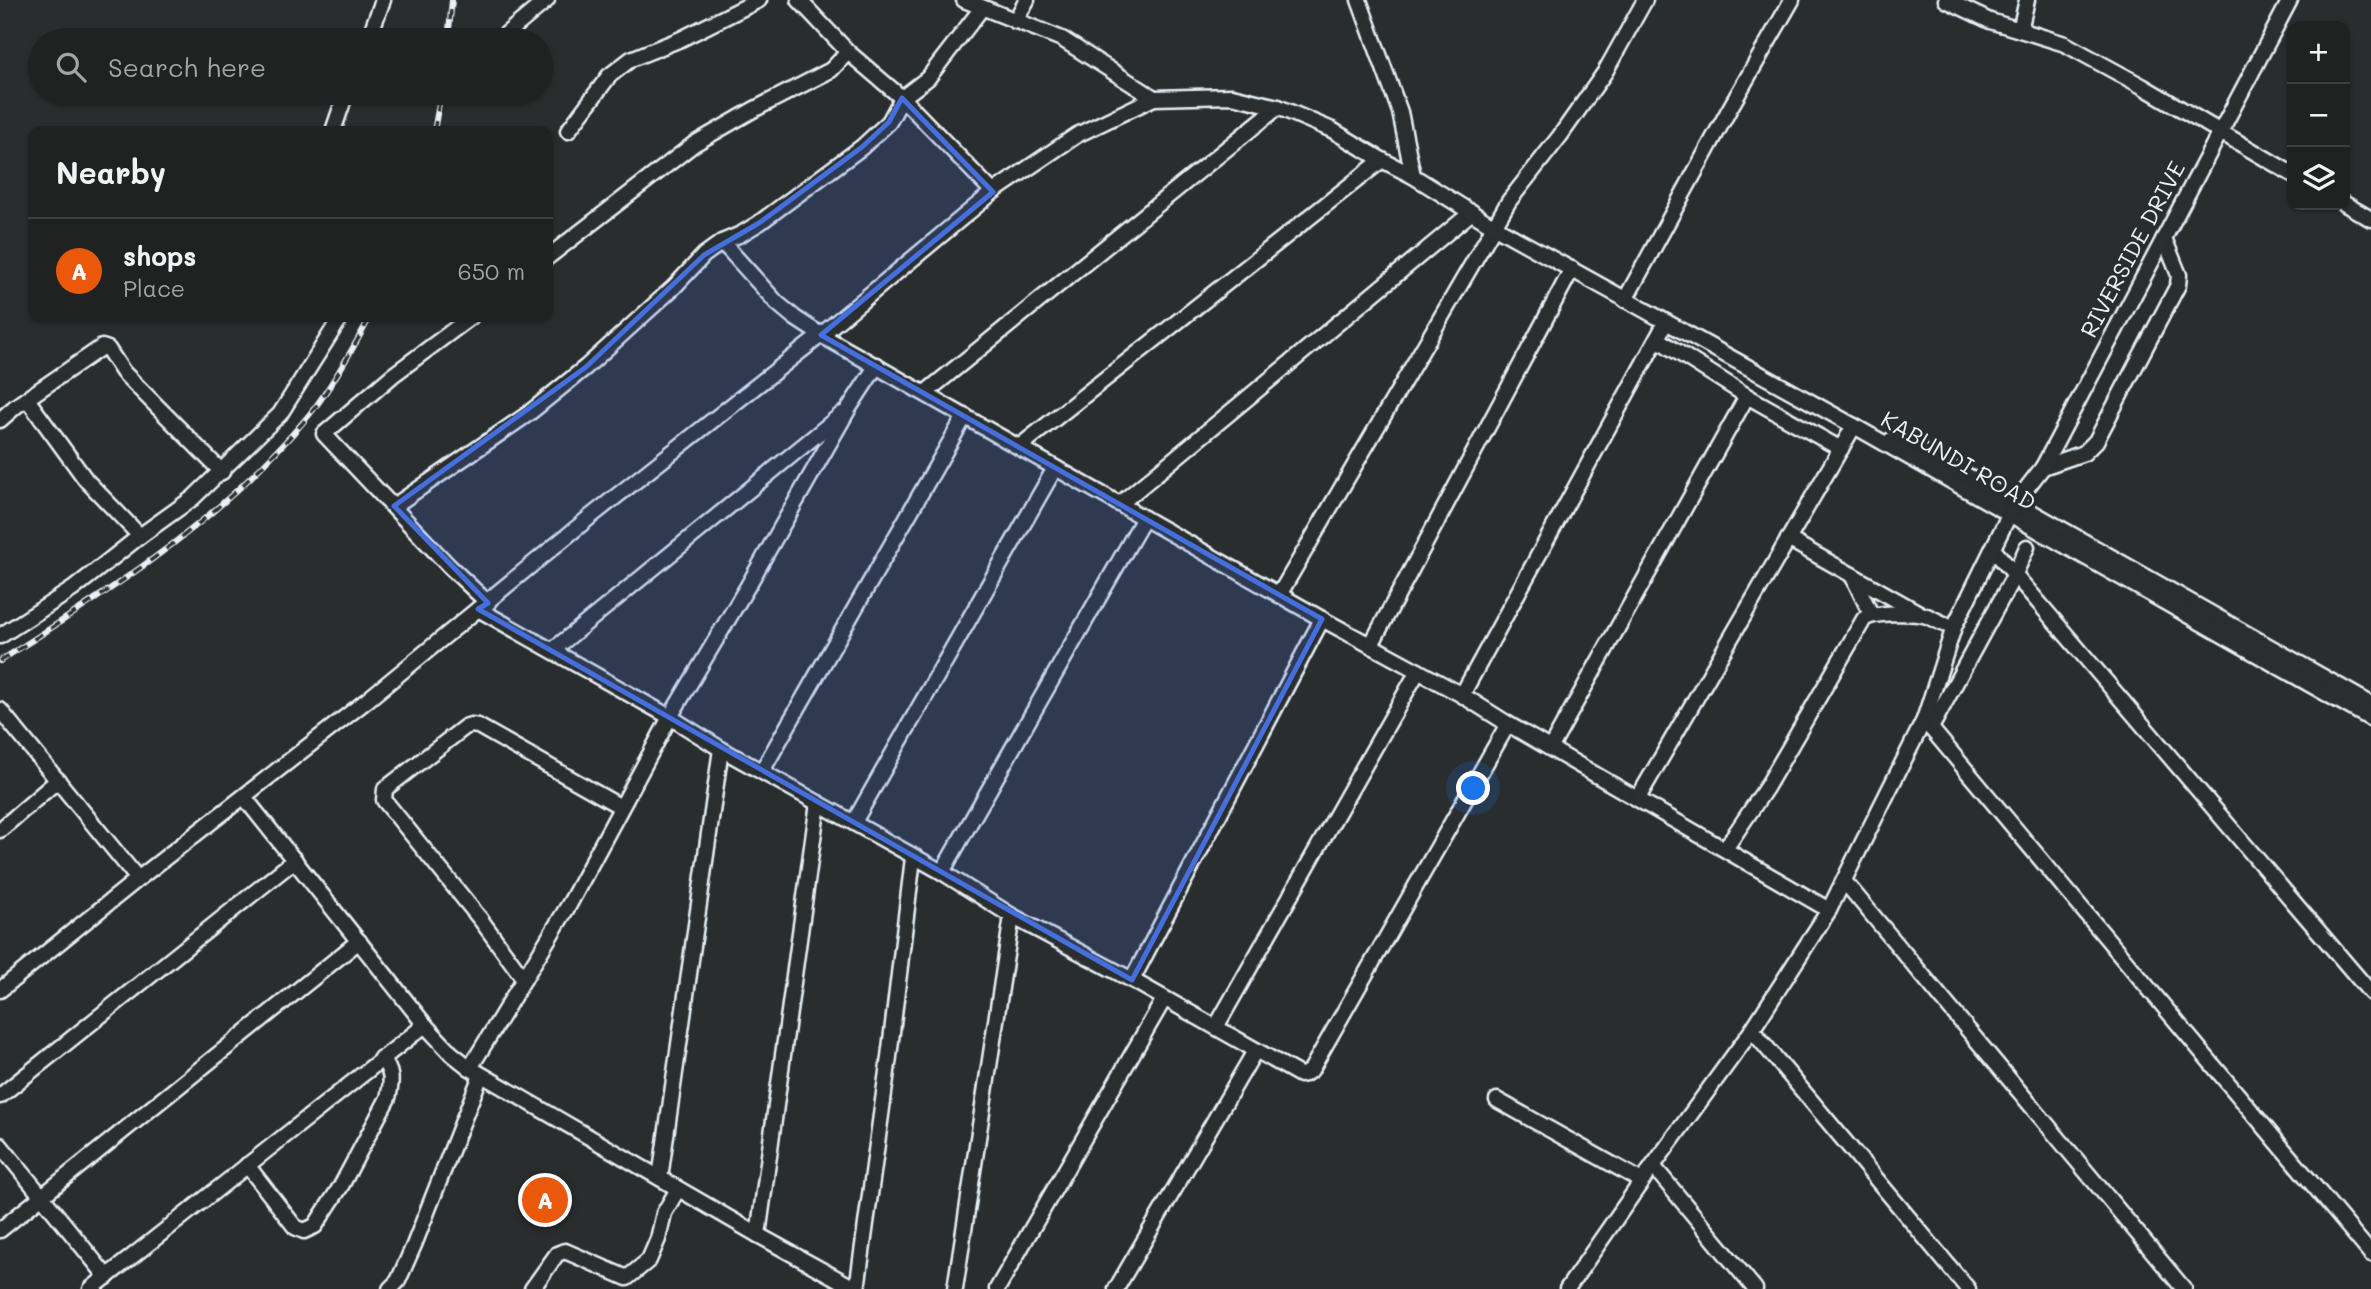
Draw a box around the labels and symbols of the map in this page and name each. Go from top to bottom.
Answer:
street label: RIVERSIDE DRIVE [2073,156,2191,342]
street label: KABUNDI ROAD [1876,403,2042,517]
your location [1456,771,1490,805]
pin: A [522,1174,568,1226]

